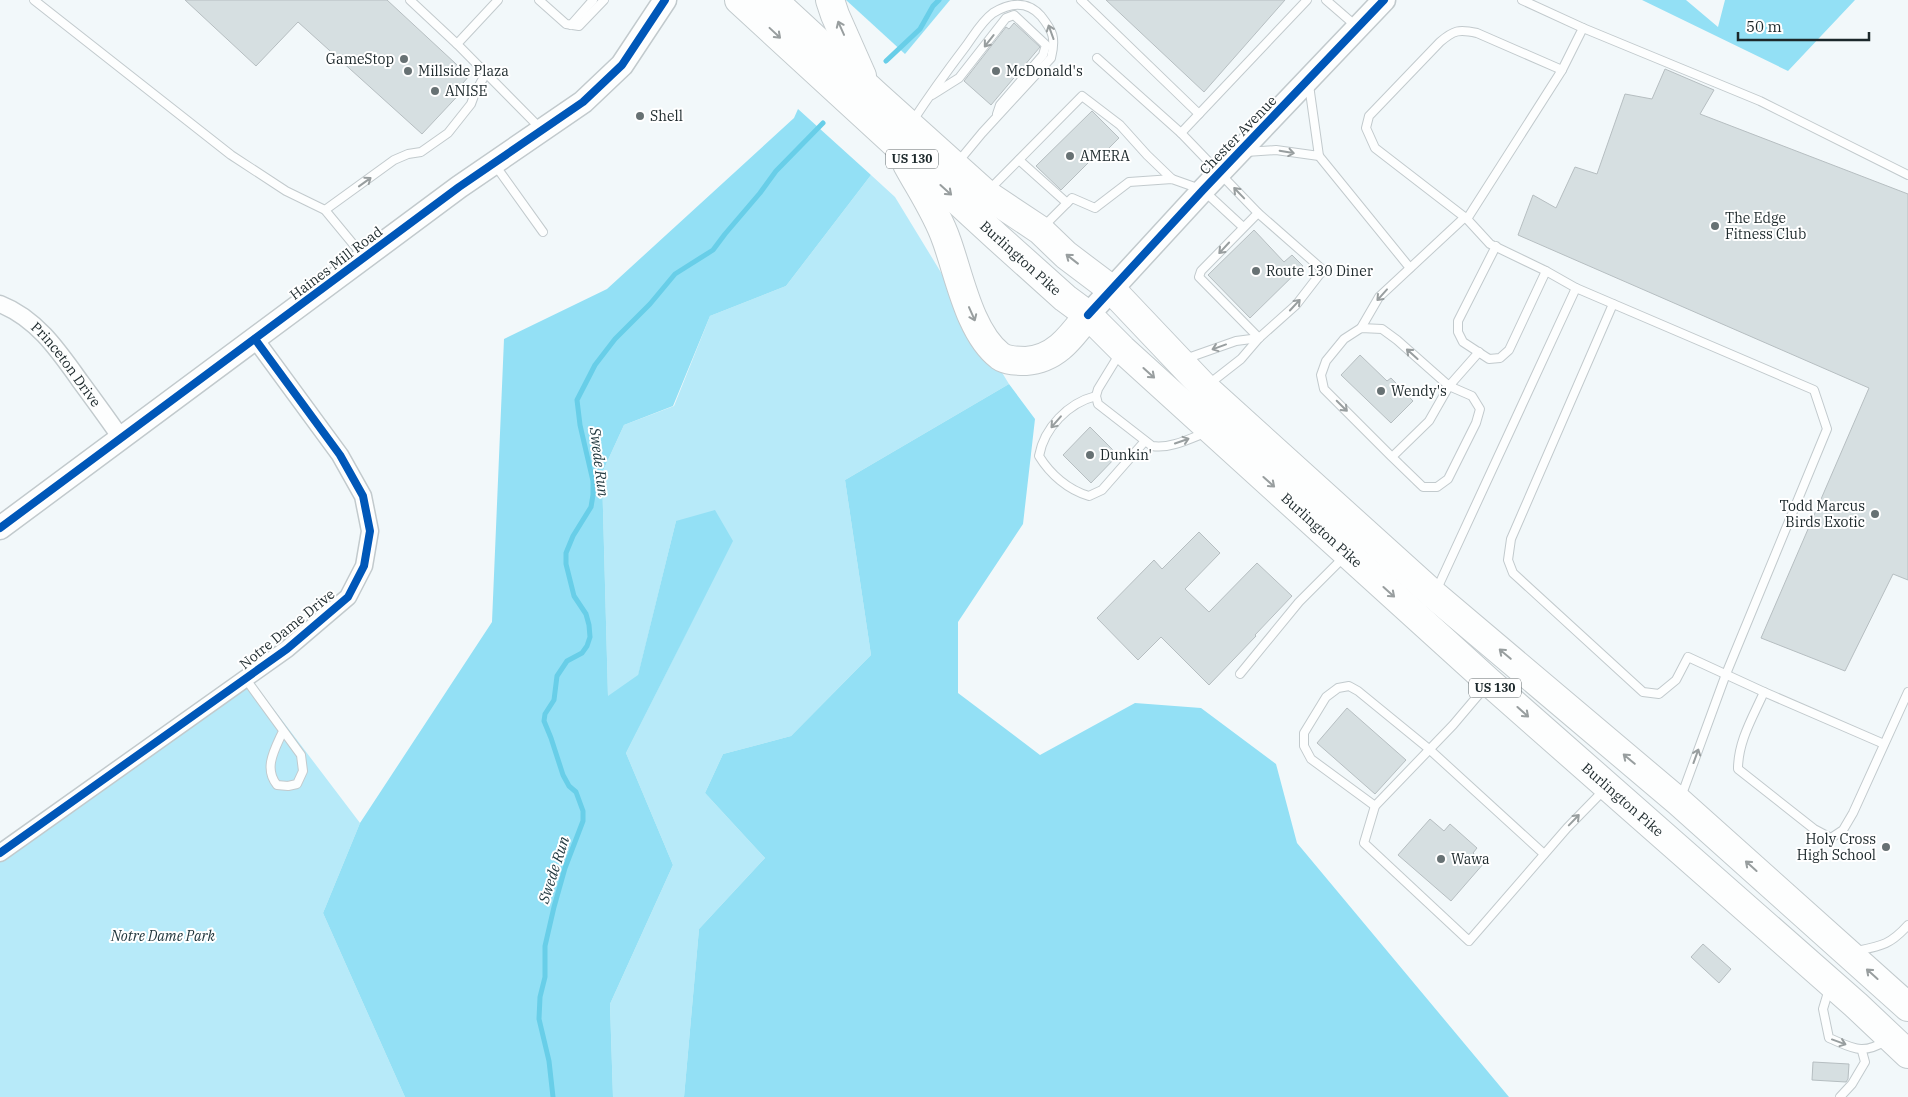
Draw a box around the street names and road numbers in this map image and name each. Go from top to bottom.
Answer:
street label: Chester Avenue [1196,92,1280,178]
road number: US 130 [886,150,938,168]
street label: Burlington Pike [976,217,1065,299]
street label: Haines Mill Road [286,222,386,304]
street label: Princeton Drive [27,318,105,410]
street label: Burlington Pike [1277,489,1366,571]
street label: Notre Dame Drive [236,585,338,673]
road number: US 130 [1469,678,1521,698]
street label: Burlington Pike [1578,759,1667,840]

